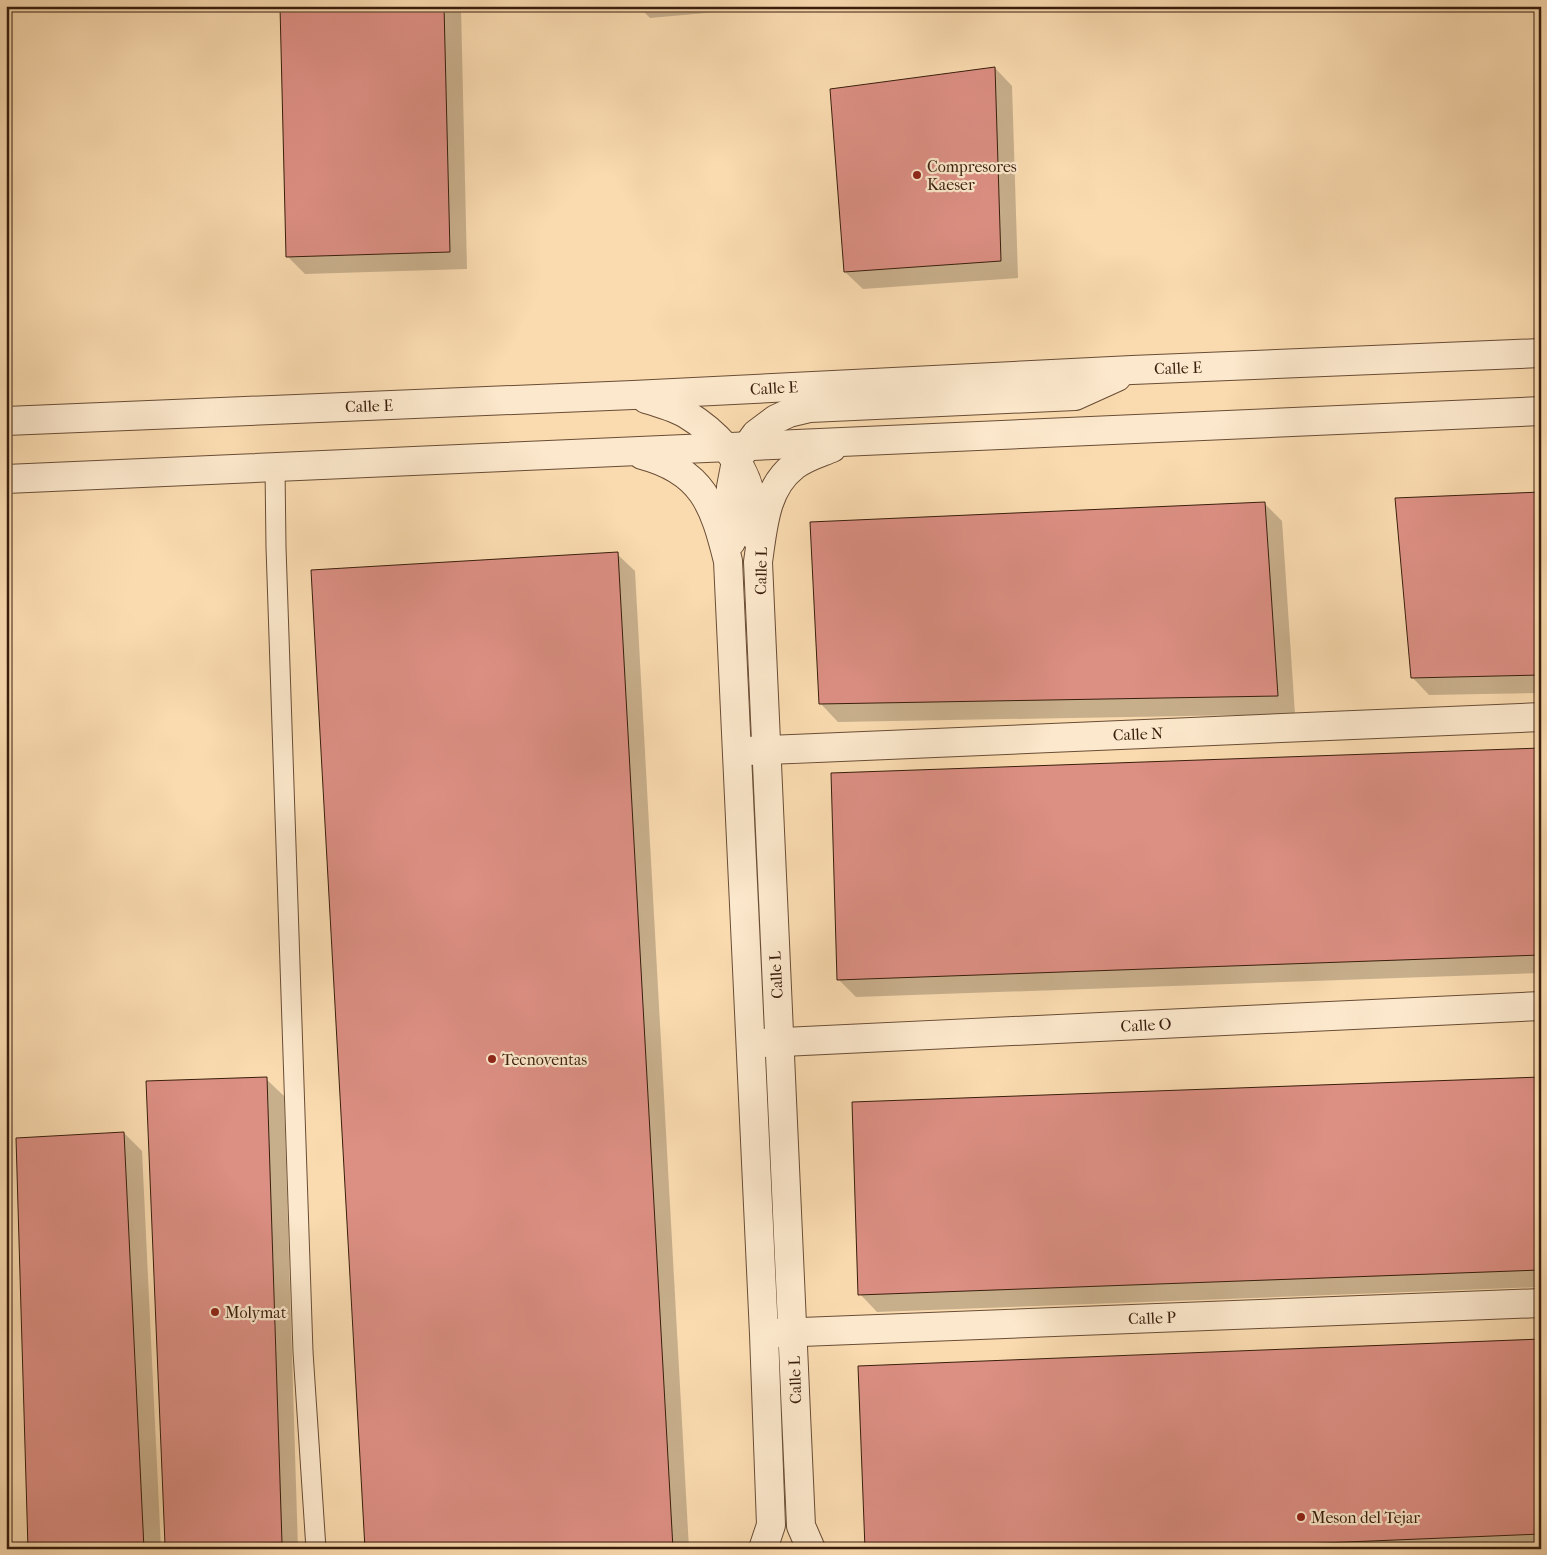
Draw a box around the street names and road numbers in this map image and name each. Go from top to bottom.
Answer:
street label: Calle E [1154,358,1203,378]
street label: Calle E [750,377,799,399]
street label: Calle E [345,396,394,416]
street label: Calle L [751,547,771,595]
street label: Calle N [1112,724,1164,744]
street label: Calle L [765,950,787,999]
street label: Calle O [1120,1014,1172,1036]
street label: Calle P [1128,1308,1177,1328]
street label: Calle L [785,1355,805,1404]

